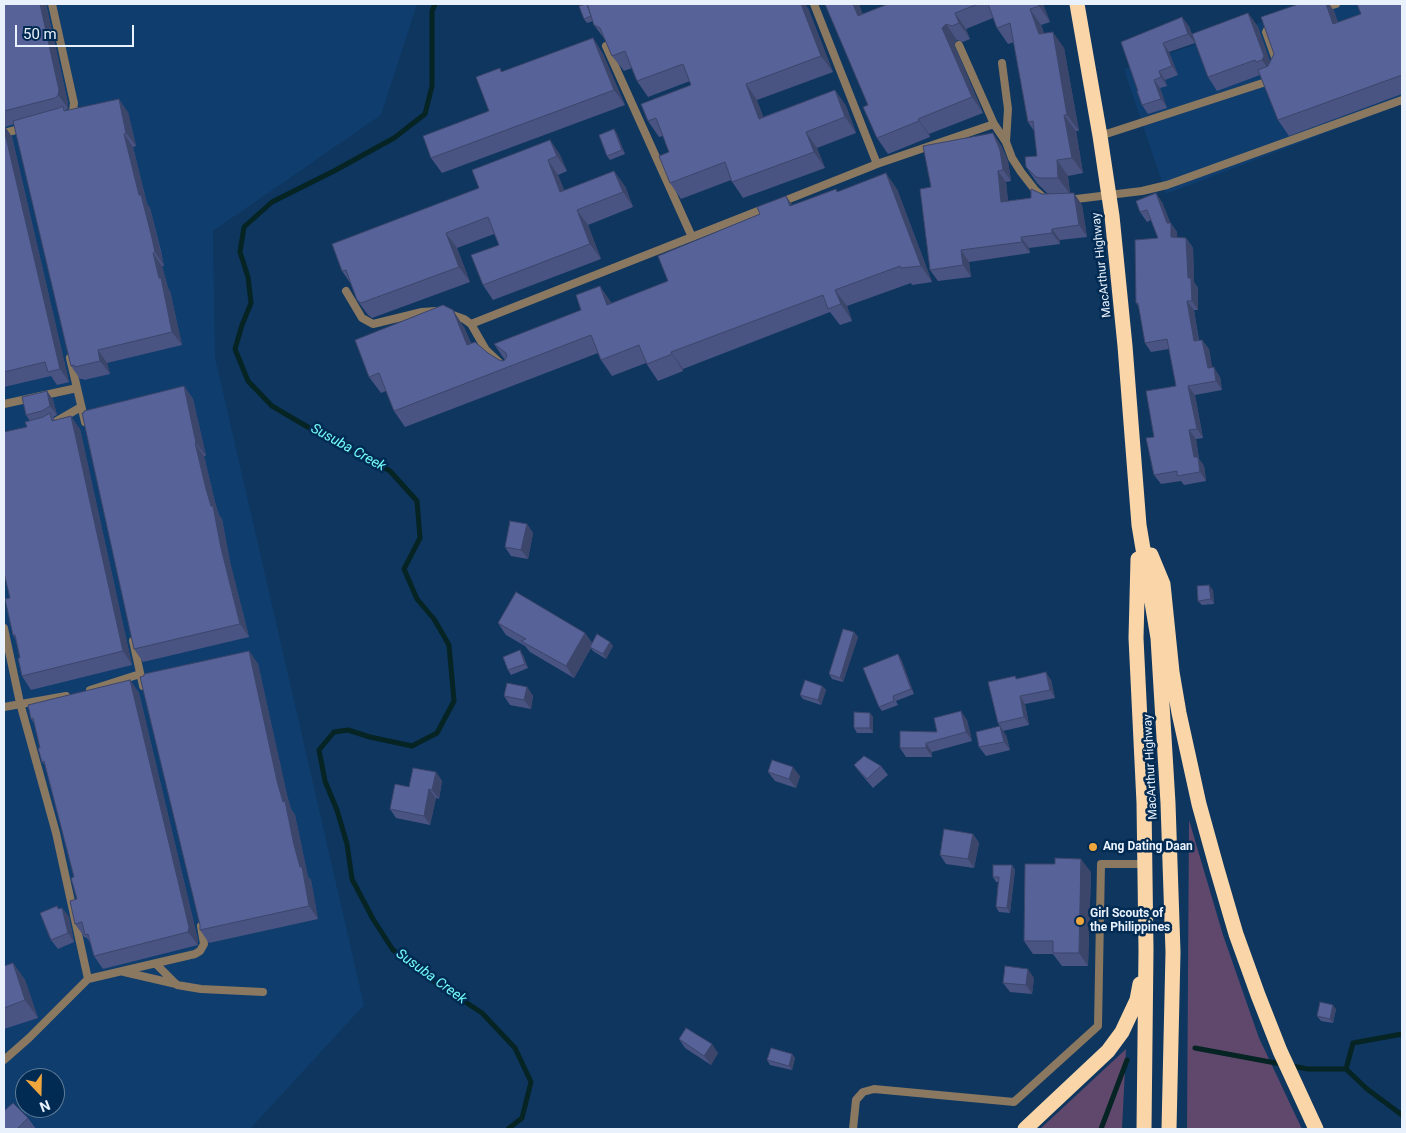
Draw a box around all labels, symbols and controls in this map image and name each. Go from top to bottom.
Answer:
scale bar [18,15,136,47]
text: 50 m [23,25,57,43]
street label: MacArthur Highway [1089,212,1115,318]
water label: Susuba Creek [308,421,388,475]
street label: MacArthur Highway [1141,714,1161,820]
place label: Ang Dating Daan [1103,840,1193,854]
marker: Ang Dating Daan [1087,841,1099,853]
place label: Girl Scouts of the Philippines [1090,907,1170,935]
marker: Girl Scouts of the Philippines [1074,915,1086,927]
water label: Susuba Creek [392,946,470,1008]
north arrow [15,1068,65,1118]
text: N [38,1097,53,1115]

